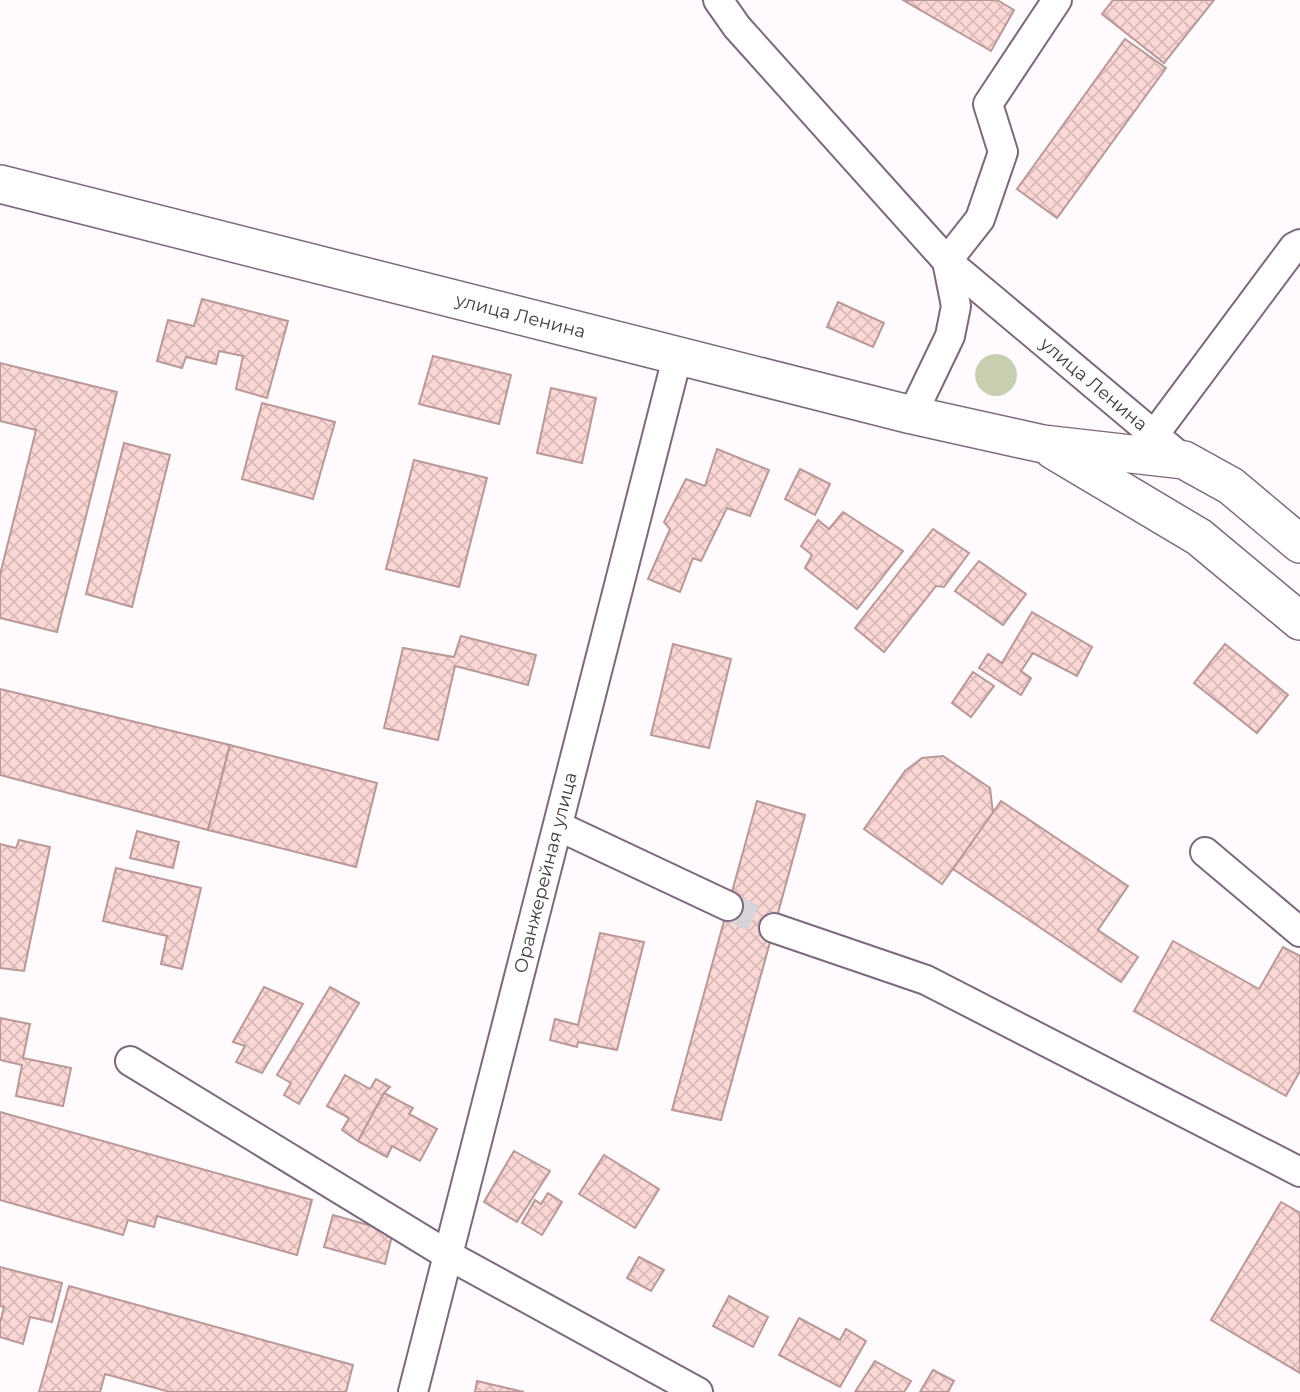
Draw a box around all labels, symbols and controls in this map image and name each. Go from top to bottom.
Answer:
street label: улица Ленина [452,289,588,343]
street label: улица Ленина [1035,332,1152,436]
street label: Оранжерейная улица [509,770,582,975]

